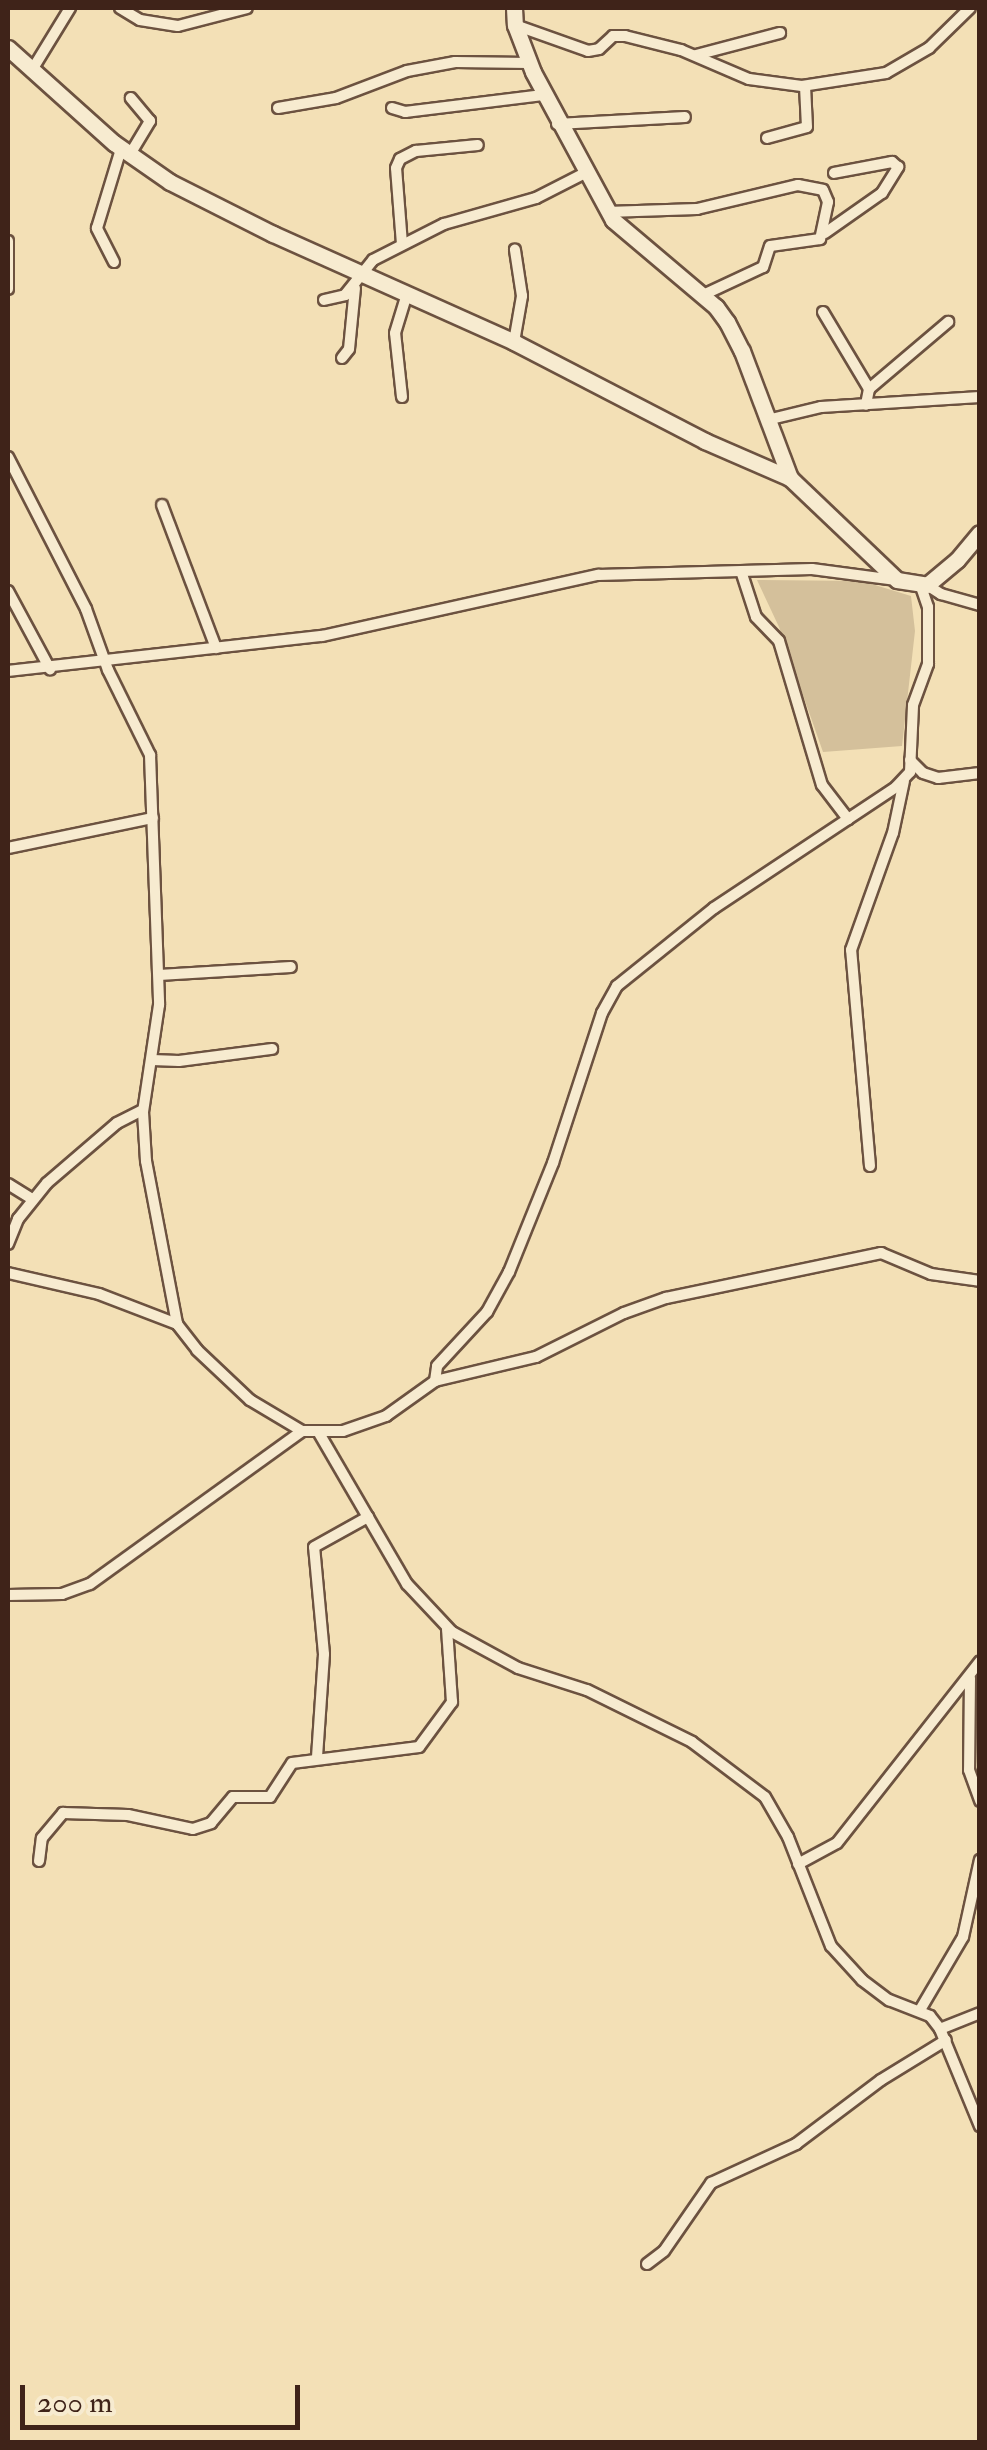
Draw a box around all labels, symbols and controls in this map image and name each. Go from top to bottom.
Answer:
scale bar [25,2365,305,2427]
text: 200 m [37,2384,113,2421]

